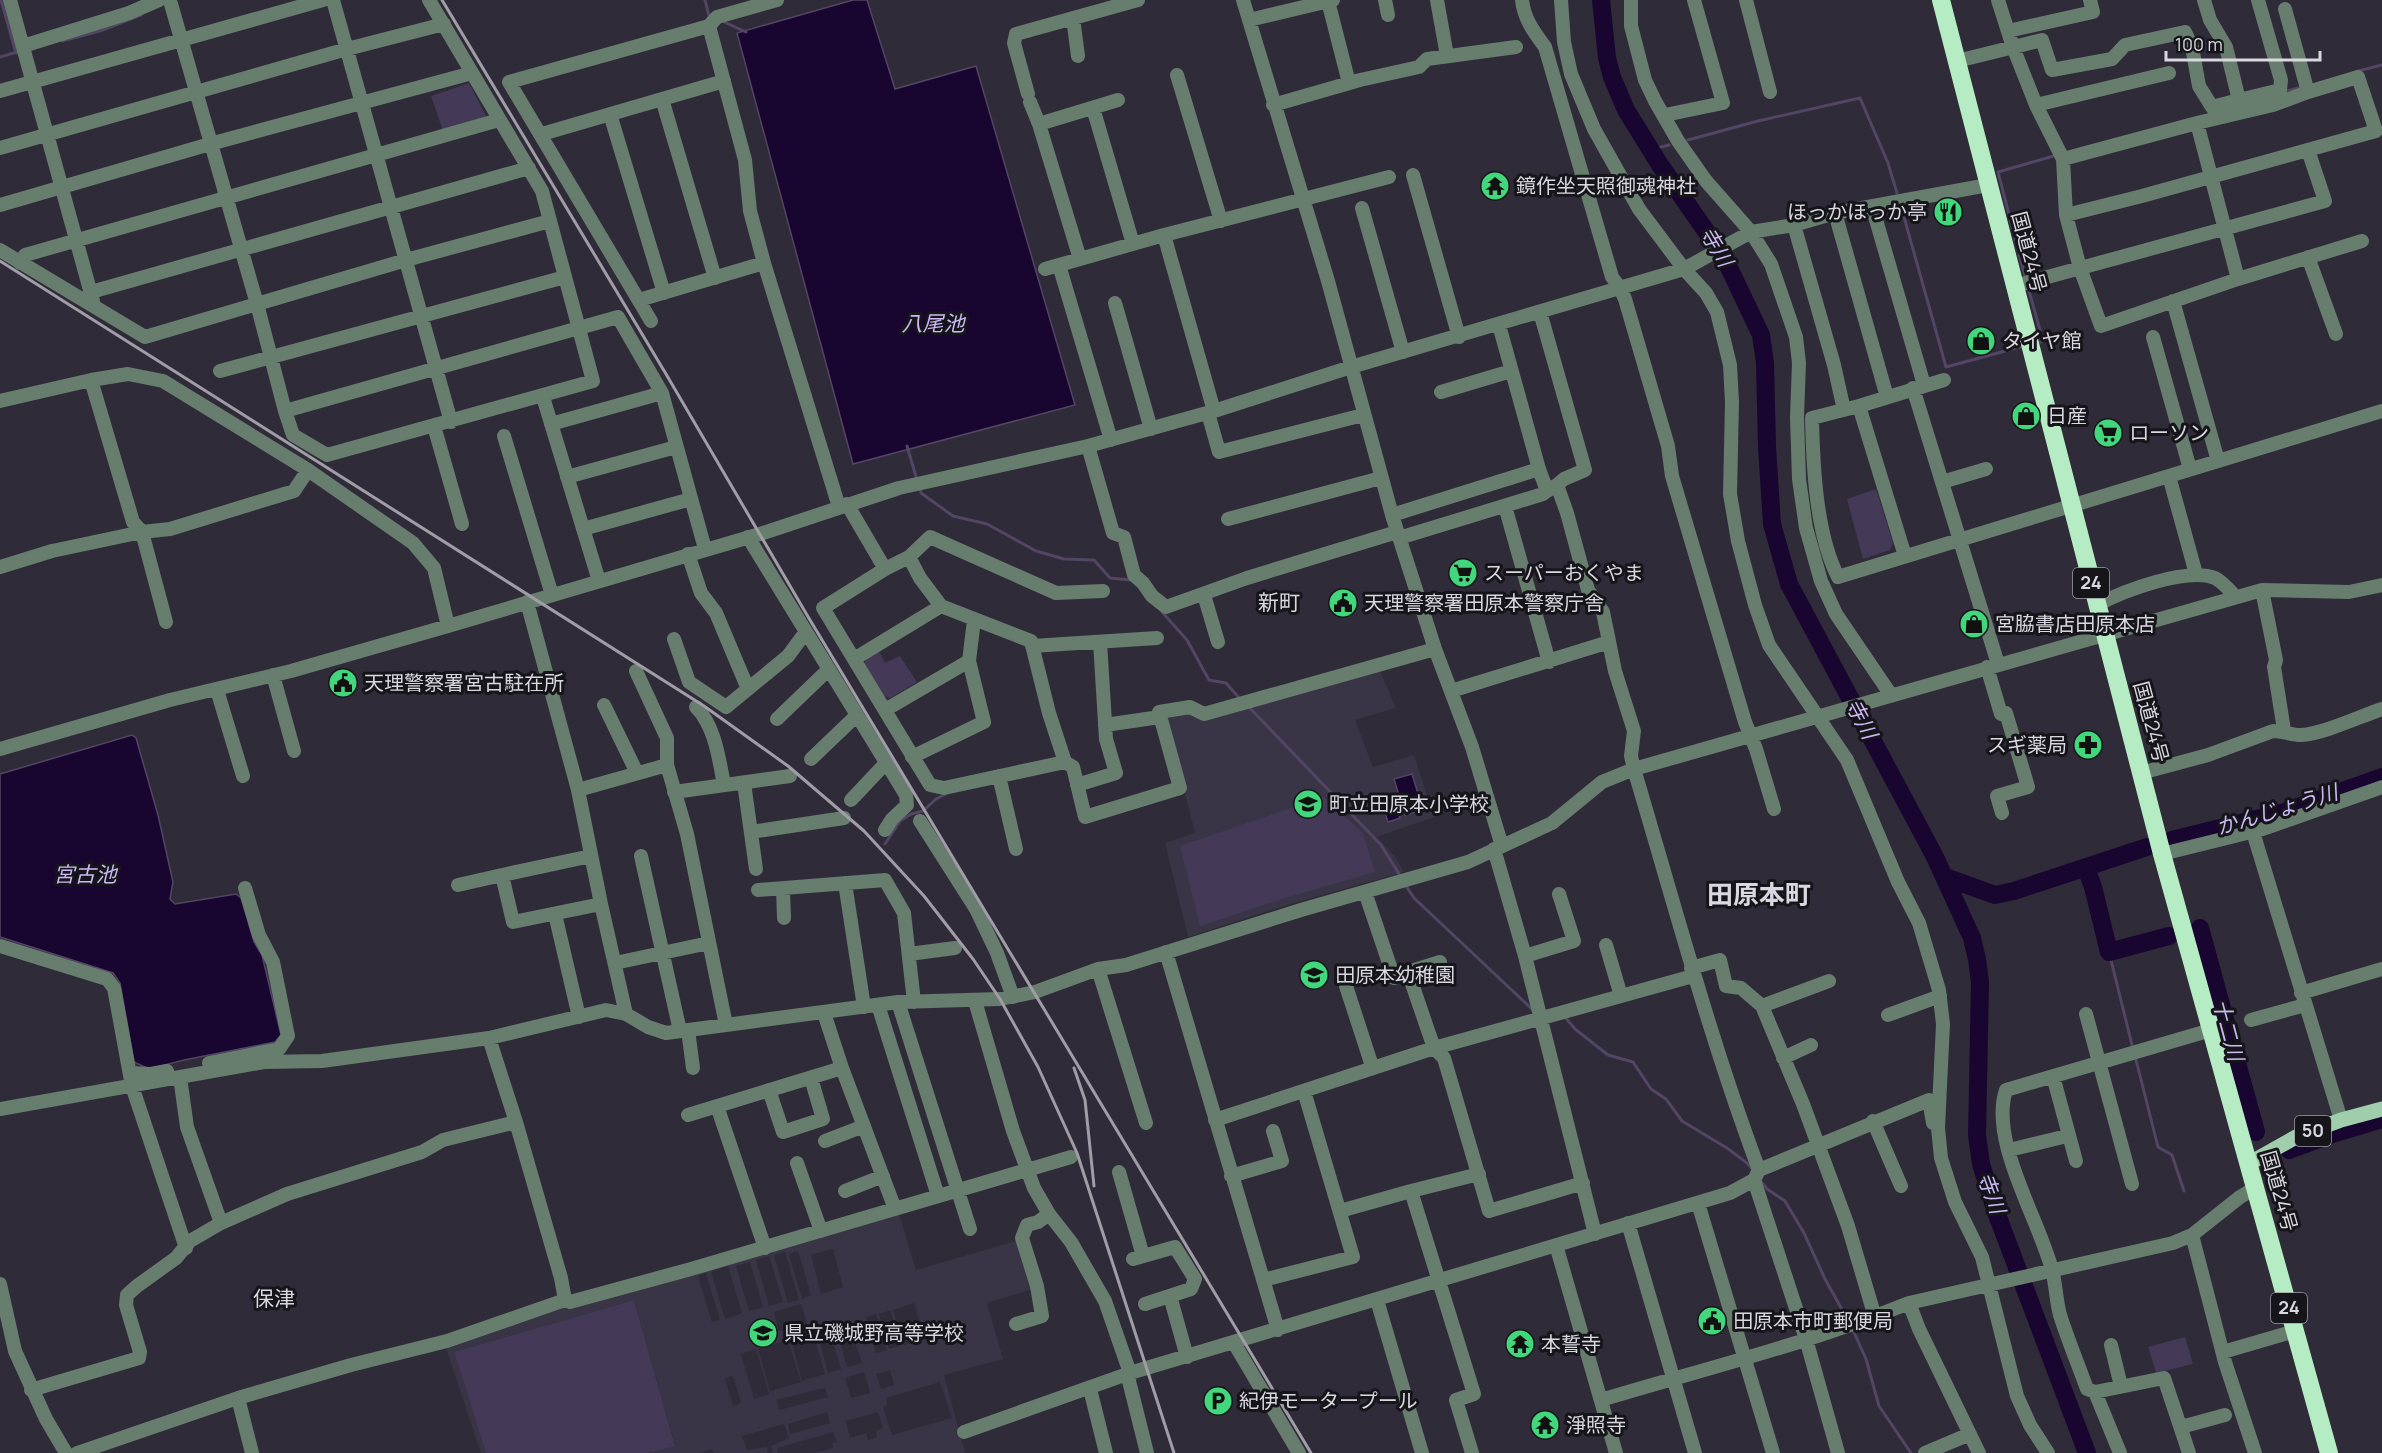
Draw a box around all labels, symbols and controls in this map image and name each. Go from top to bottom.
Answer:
scale bar [2166,24,2320,62]
text: 100 m [2175,32,2223,56]
temple icon: 鏡作坐天照御魂神社 [1479,170,1511,202]
place label: 鏡作坐天照御魂神社 [1516,172,1696,199]
restaurant icon: ほっかほっか亭 [1932,196,1964,228]
place label: ほっかほっか亭 [1787,198,1927,225]
street label: 国道24号 [2006,208,2053,295]
water label: 寺川 [1694,221,1741,273]
water label: 八尾池 [902,309,966,337]
shop icon: タイヤ館 [1965,325,1997,357]
place label: タイヤ館 [2002,327,2081,354]
shop icon: 日産 [2010,400,2042,432]
place label: 日産 [2047,402,2087,429]
supermarket icon: ローソン [2092,417,2124,449]
place label: ローソン [2129,419,2209,446]
supermarket icon: スーパーおくやま [1447,557,1479,589]
place label: スーパーおくやま [1484,559,1644,586]
road number: 24 [2073,568,2109,598]
public building icon: 天理警察署田原本警察庁舎 [1327,587,1359,619]
district label: 新町 [1258,588,1300,616]
place label: 天理警察署田原本警察庁舎 [1364,589,1604,616]
shop icon: 宮脇書店田原本店 [1958,608,1990,640]
place label: 宮脇書店田原本店 [1995,610,2155,637]
public building icon: 天理警察署宮古駐在所 [327,667,359,699]
place label: 天理警察署宮古駐在所 [364,669,564,696]
street label: 国道24号 [2128,678,2175,765]
water label: 寺川 [1840,693,1885,745]
pharmacy icon: スギ薬局 [2072,729,2104,761]
place label: スギ薬局 [1987,731,2067,758]
water label: かんじょう川 [2212,777,2343,841]
school or university icon: 町立田原本小学校 [1292,788,1324,820]
place label: 町立田原本小学校 [1329,790,1489,817]
water label: 宮古池 [54,860,118,888]
district label: 田原本町 [1707,876,1811,912]
school or university icon: 田原本幼稚園 [1298,959,1330,991]
place label: 田原本幼稚園 [1335,961,1455,988]
water label: 十二川 [2207,996,2251,1066]
road number: 50 [2295,1116,2331,1146]
street label: 国道24号 [2255,1147,2304,1234]
water label: 寺川 [1972,1168,2013,1219]
district label: 保津 [253,1284,295,1312]
road number: 24 [2271,1293,2307,1323]
public building icon: 田原本市町郵便局 [1696,1305,1728,1337]
place label: 田原本市町郵便局 [1733,1307,1893,1334]
school or university icon: 県立磯城野高等学校 [747,1317,779,1349]
place label: 県立磯城野高等学校 [784,1319,964,1346]
temple icon: 本誓寺 [1504,1328,1536,1360]
place label: 本誓寺 [1541,1330,1601,1357]
parking icon: 紀伊モータープール [1202,1385,1234,1417]
place label: 紀伊モータープール [1239,1387,1418,1414]
temple icon: 淨照寺 [1529,1409,1561,1441]
place label: 淨照寺 [1566,1411,1626,1438]

